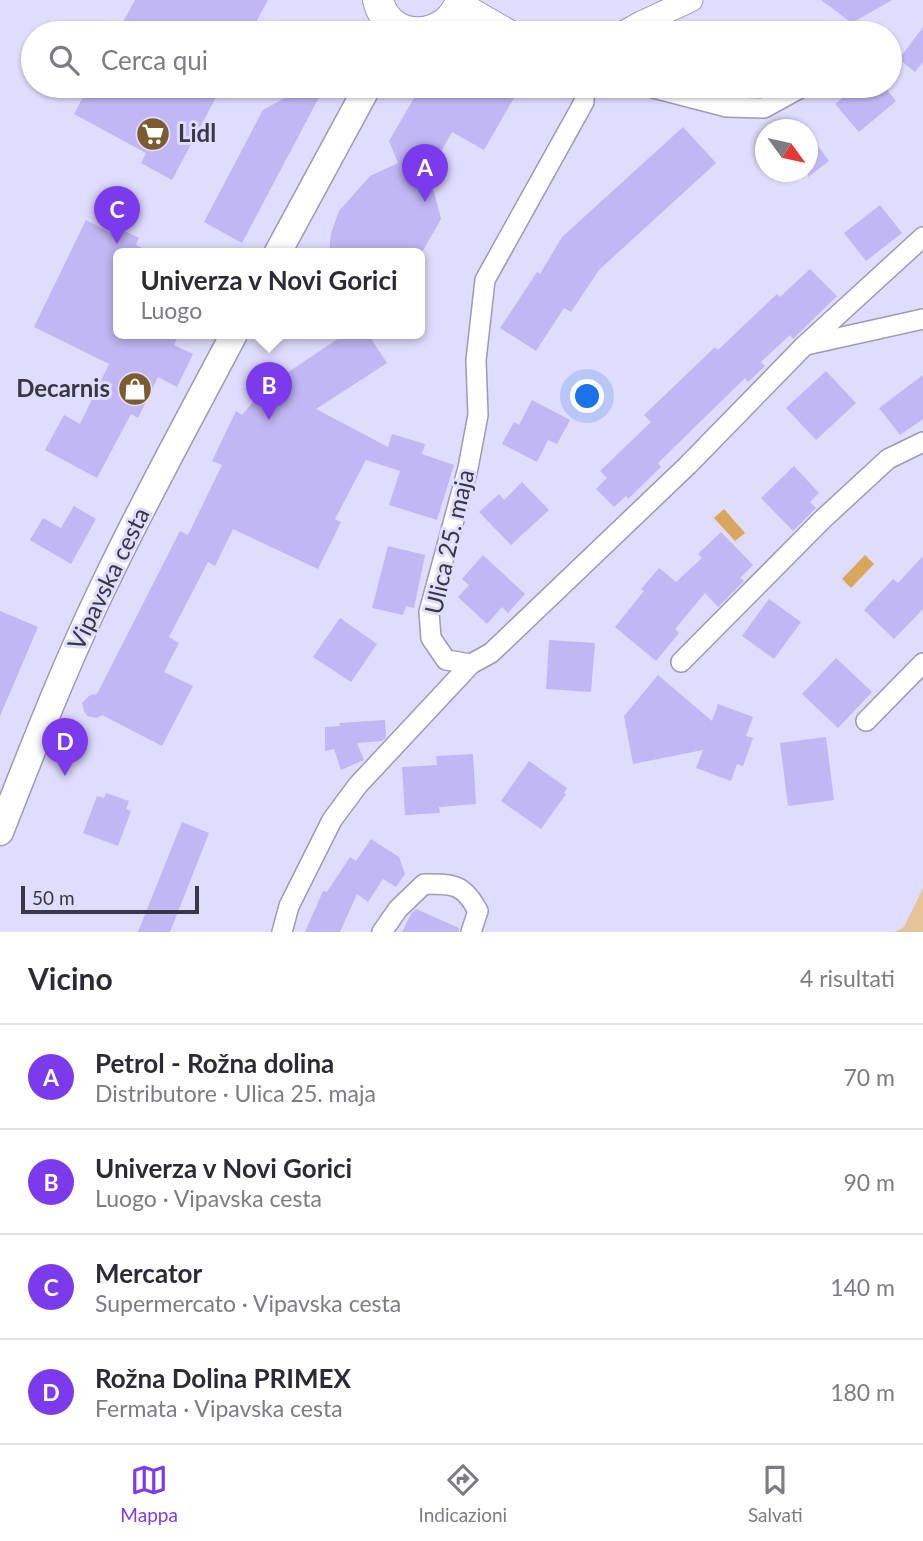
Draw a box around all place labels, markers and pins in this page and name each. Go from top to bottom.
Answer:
supermarket icon: Lidl [134,115,172,153]
place label: Lidl [178,118,216,147]
pin: A [402,144,448,202]
pin: C [94,186,140,244]
pin: B [246,362,292,420]
shop icon: Decarnis [116,370,154,408]
place label: Decarnis [16,373,110,402]
pin: D [42,718,88,776]

